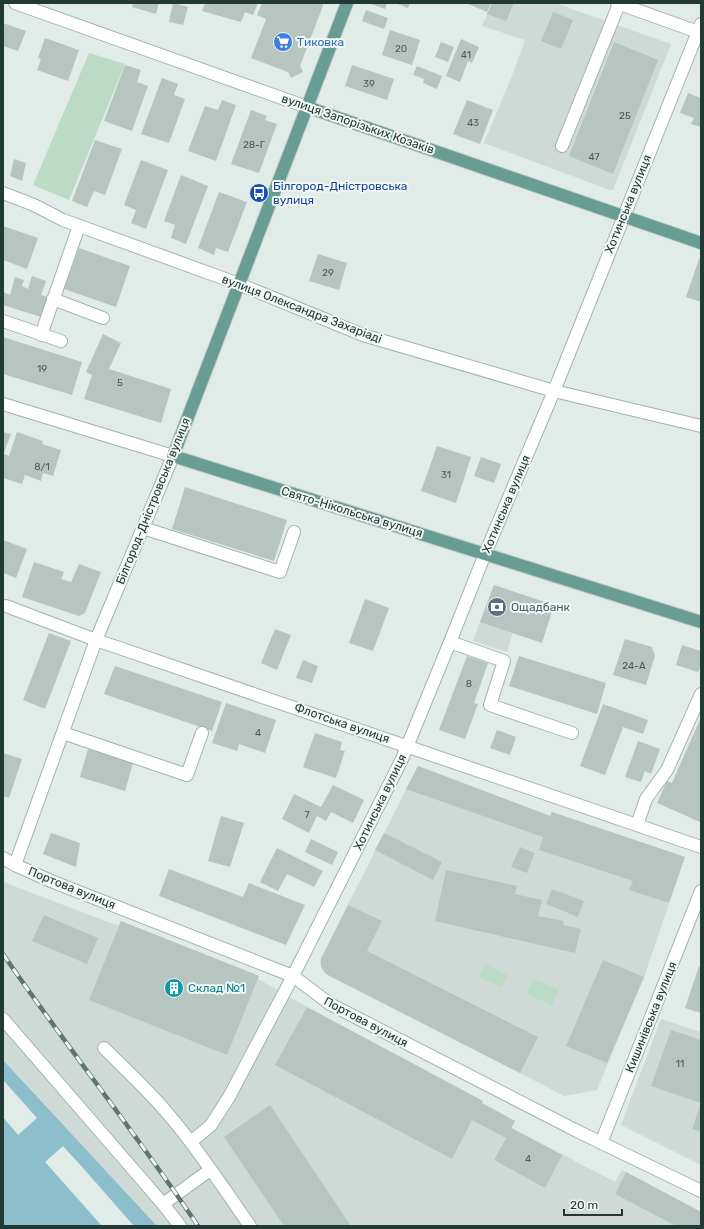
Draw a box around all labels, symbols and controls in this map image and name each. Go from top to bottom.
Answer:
supermarket icon: Тиковка [272,31,294,53]
place label: Тиковка [297,35,344,49]
house number: 20 [395,43,407,55]
house number: 41 [461,49,471,61]
house number: 39 [363,78,375,90]
street label: вулиця Запорізьких Козаків [280,91,436,157]
house number: 25 [619,110,631,122]
house number: 43 [467,117,479,129]
house number: 28-Г [243,139,266,151]
house number: 47 [588,151,600,163]
street label: Хотинська вулиця [602,153,654,255]
place label: Білгород-Дністровська вулиця [273,179,407,207]
bus stop icon: Білгород-Дністровська вулиця [248,182,270,204]
house number: 29 [322,267,334,279]
street label: вулиця Олександра Захаріаді [220,272,384,346]
house number: 19 [37,363,47,375]
house number: 5 [117,377,123,389]
street label: Білгород-Дністровська вулиця [113,416,193,586]
street label: Хотинська вулиця [479,453,533,555]
house number: 8/1 [34,461,50,473]
house number: 31 [441,469,451,481]
street label: Свято-Нікольська вулиця [280,484,424,540]
bank icon: Ощадбанк [486,596,508,618]
place label: Ощадбанк [511,600,571,614]
house number: 24-А [622,660,646,672]
house number: 8 [466,678,472,690]
street label: Флотська вулиця [292,700,392,746]
house number: 4 [255,727,261,739]
street label: Хотинська вулиця [351,752,409,852]
house number: 7 [304,809,310,821]
street label: Портова вулиця [26,864,118,912]
street label: Кишинівська вулиця [622,959,680,1075]
building icon: Склад №1 [163,977,185,999]
place label: Склад №1 [188,981,245,995]
street label: Портова вулиця [322,994,410,1050]
house number: 11 [676,1058,684,1070]
house number: 4 [525,1153,531,1165]
scale bar [564,1191,622,1217]
text: 20 m [570,1198,598,1212]

